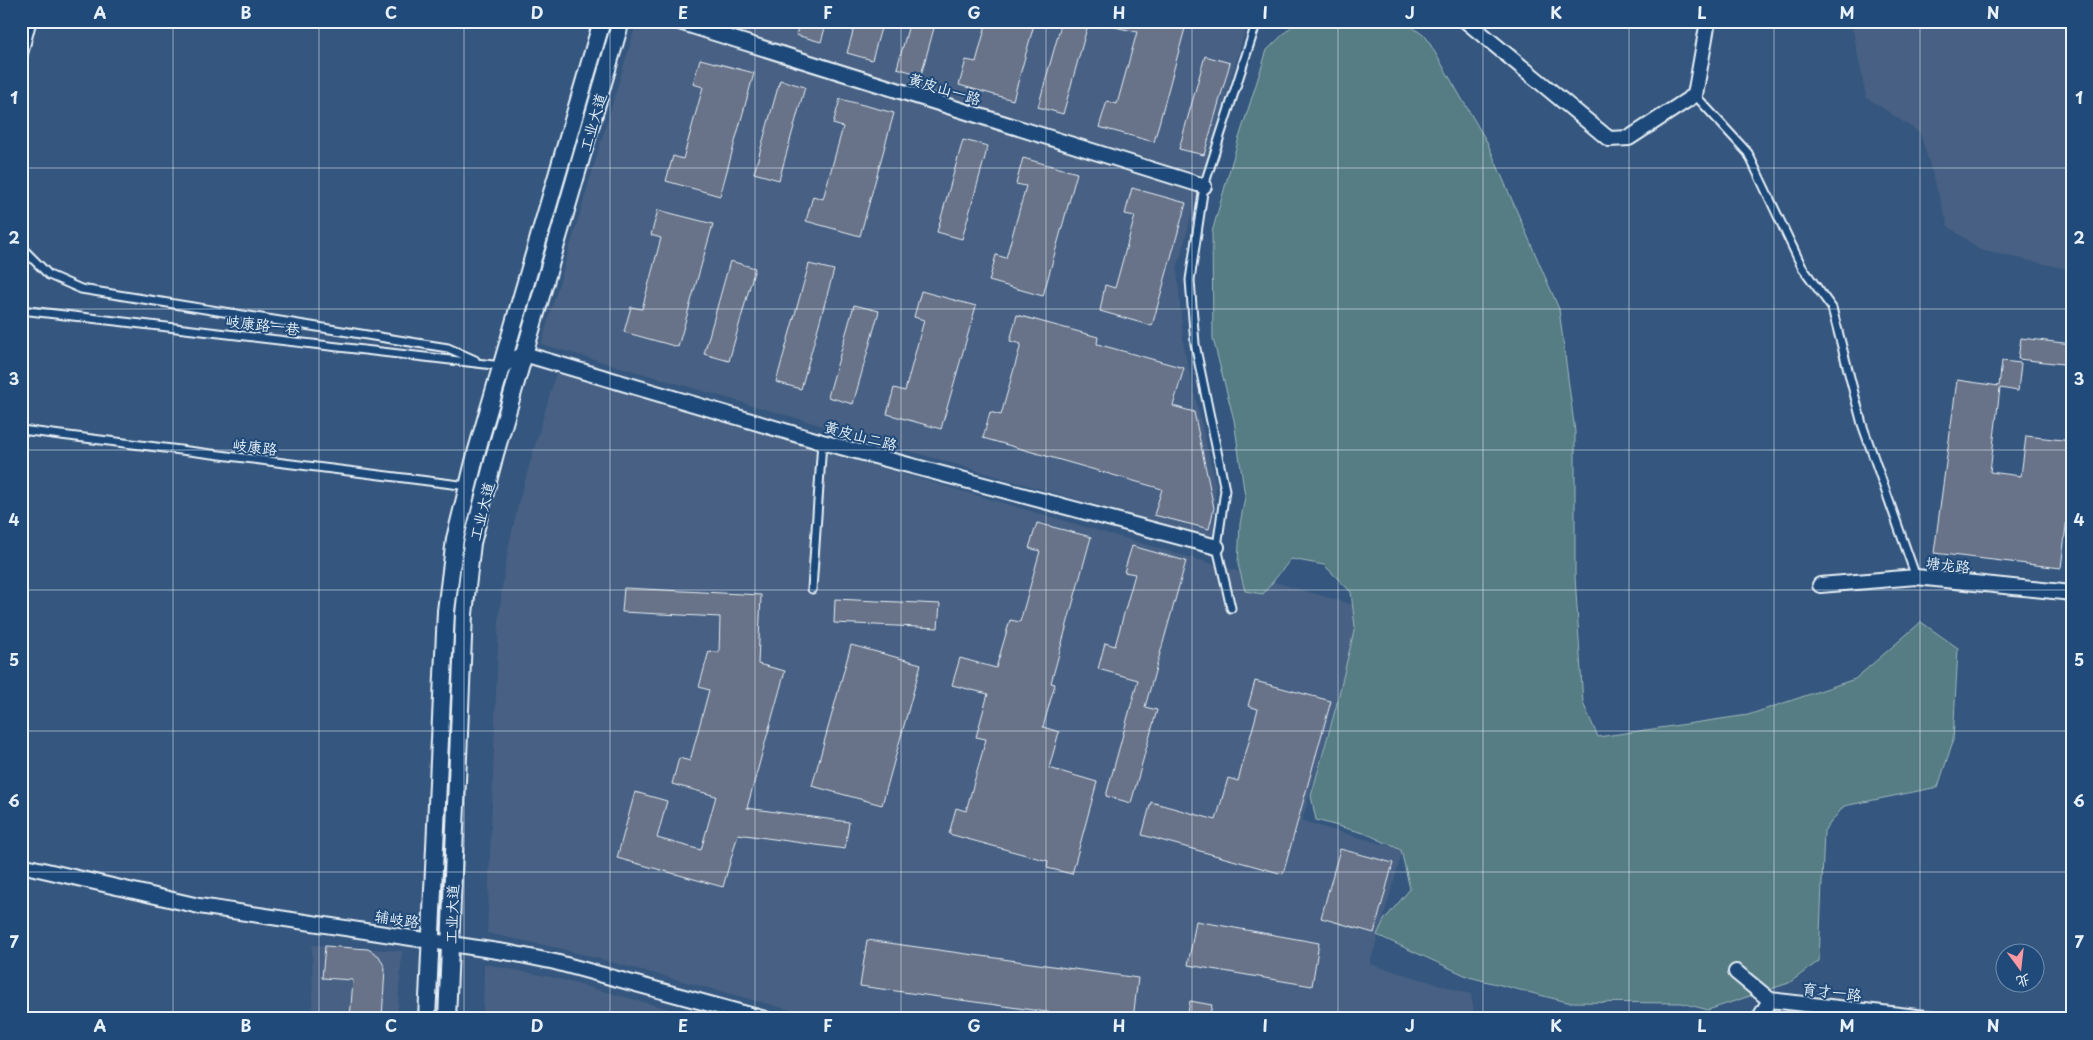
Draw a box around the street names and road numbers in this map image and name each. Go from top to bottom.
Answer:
street label: 黄皮山一路 [906,66,984,110]
street label: 工业大道 [573,90,611,154]
street label: 岐康路一巷 [224,308,302,340]
street label: 黄皮山二路 [822,414,900,456]
street label: 岐康路 [231,432,279,460]
street label: 工业大道 [463,479,499,543]
street label: 塘龙路 [1924,550,1972,578]
street label: 工业大道 [438,884,464,944]
street label: 辅岐路 [373,903,421,933]
street label: 育才一路 [1801,976,1863,1006]

